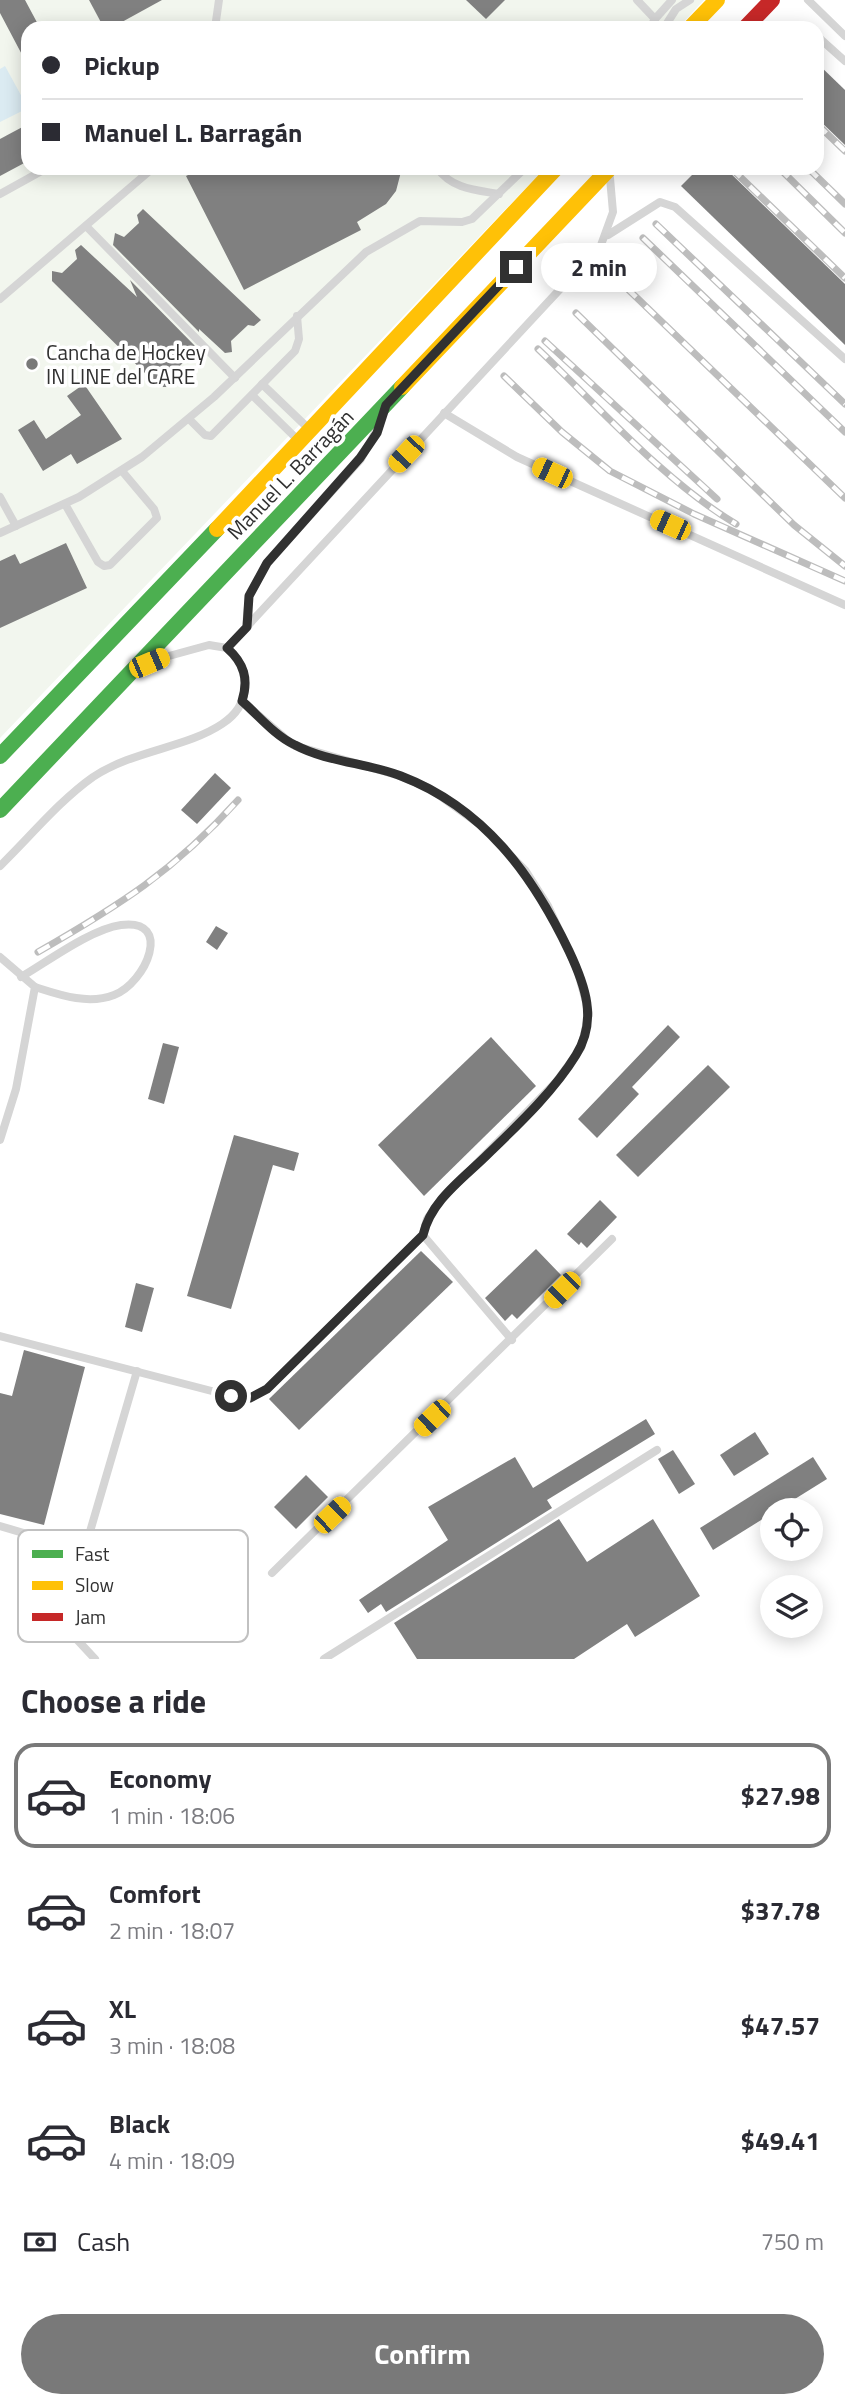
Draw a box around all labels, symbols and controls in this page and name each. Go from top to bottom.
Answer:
text: Pickup [84,46,160,85]
text: Manuel L. Barragán [84,113,302,152]
callout: 2 min [540,243,656,292]
text: 2 min [571,250,627,285]
route end [500,251,532,283]
place label: Cancha de Hockey IN LINE del CARE [46,336,206,392]
marker: Cancha de Hockey IN LINE del CARE [24,356,40,372]
street label: Manuel L. Barragán [219,401,361,547]
car [384,431,429,477]
car [529,455,576,491]
car [647,507,694,543]
car [126,645,173,681]
car [540,1268,585,1312]
route start [215,1380,247,1412]
car [410,1396,455,1440]
car [310,1493,355,1537]
map controls [760,1498,823,1638]
button: locate [760,1498,823,1561]
legend [18,1530,248,1642]
text: Fast [75,1539,110,1568]
text: Slow [75,1570,114,1599]
button: layers [760,1575,823,1638]
text: Jam [75,1602,106,1631]
text: Choose a ride [21,1677,206,1725]
text: Economy [109,1759,211,1798]
icon: car [25,1764,88,1827]
text: $27.98 [741,1776,820,1815]
text: 1 min · 18:06 [109,1798,235,1833]
text: Comfort [109,1874,201,1913]
icon: car [25,1879,88,1942]
text: $37.78 [741,1891,820,1930]
text: 2 min · 18:07 [109,1913,235,1948]
text: XL [109,1989,136,2028]
icon: car [25,1994,88,2057]
text: $47.57 [741,2006,820,2045]
text: 3 min · 18:08 [109,2028,235,2063]
text: Black [109,2104,170,2143]
icon: car [25,2109,88,2172]
text: $49.41 [741,2121,820,2160]
text: 4 min · 18:09 [109,2143,235,2178]
text: Cash [77,2222,130,2261]
icon: cash [21,2223,59,2261]
text: 750 m [761,2224,824,2259]
button: Confirm [21,2314,824,2394]

